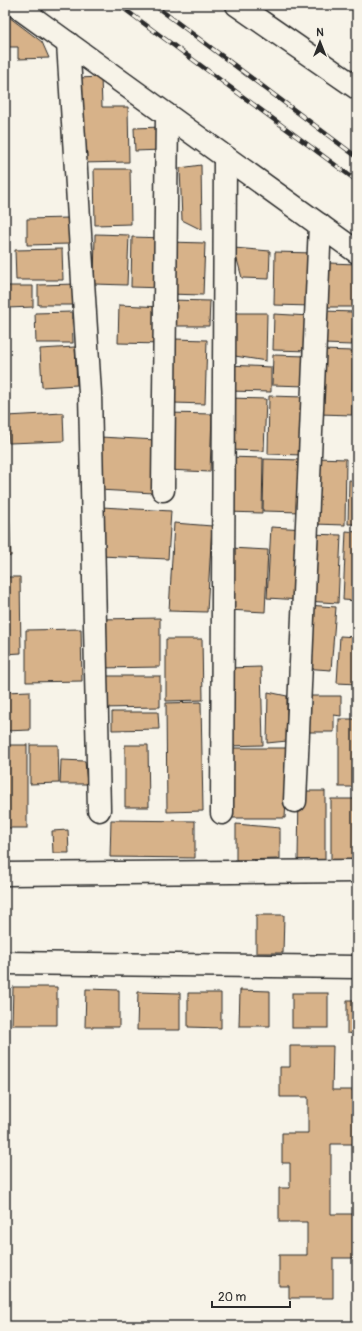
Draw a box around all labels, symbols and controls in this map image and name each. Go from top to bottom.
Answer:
north arrow [300,22,340,62]
text: N [316,26,324,39]
scale bar [212,1283,290,1309]
text: 20 m [218,1290,247,1305]

